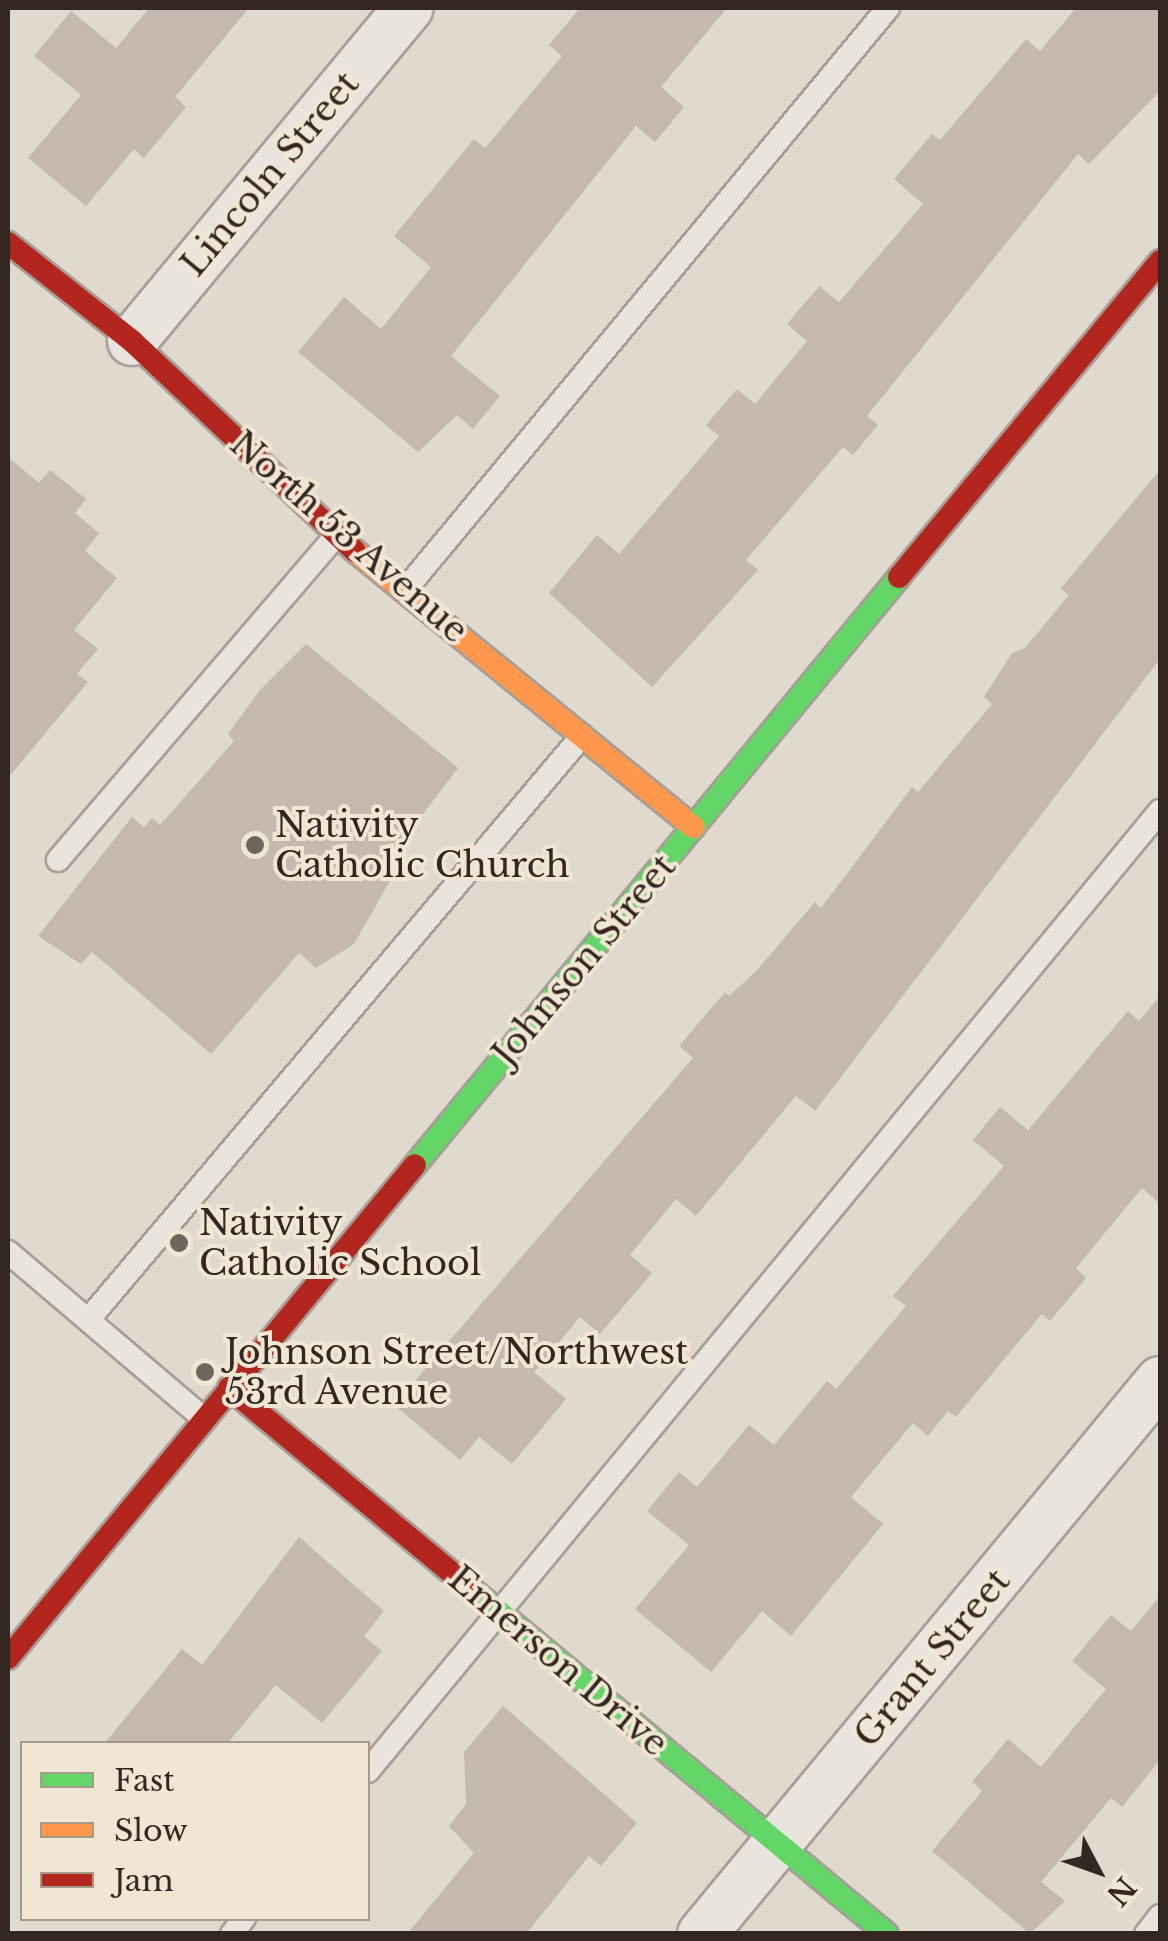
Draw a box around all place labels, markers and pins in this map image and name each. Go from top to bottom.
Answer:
place label: Nativity Catholic Church [275,804,570,886]
marker: Nativity Catholic Church [244,834,266,856]
place label: Nativity Catholic School [199,1202,481,1284]
marker: Nativity Catholic School [168,1232,190,1254]
place label: Johnson Street/Northwest 53rd Avenue [225,1331,688,1413]
marker: Johnson Street/Northwest 53rd Avenue [194,1361,216,1383]

